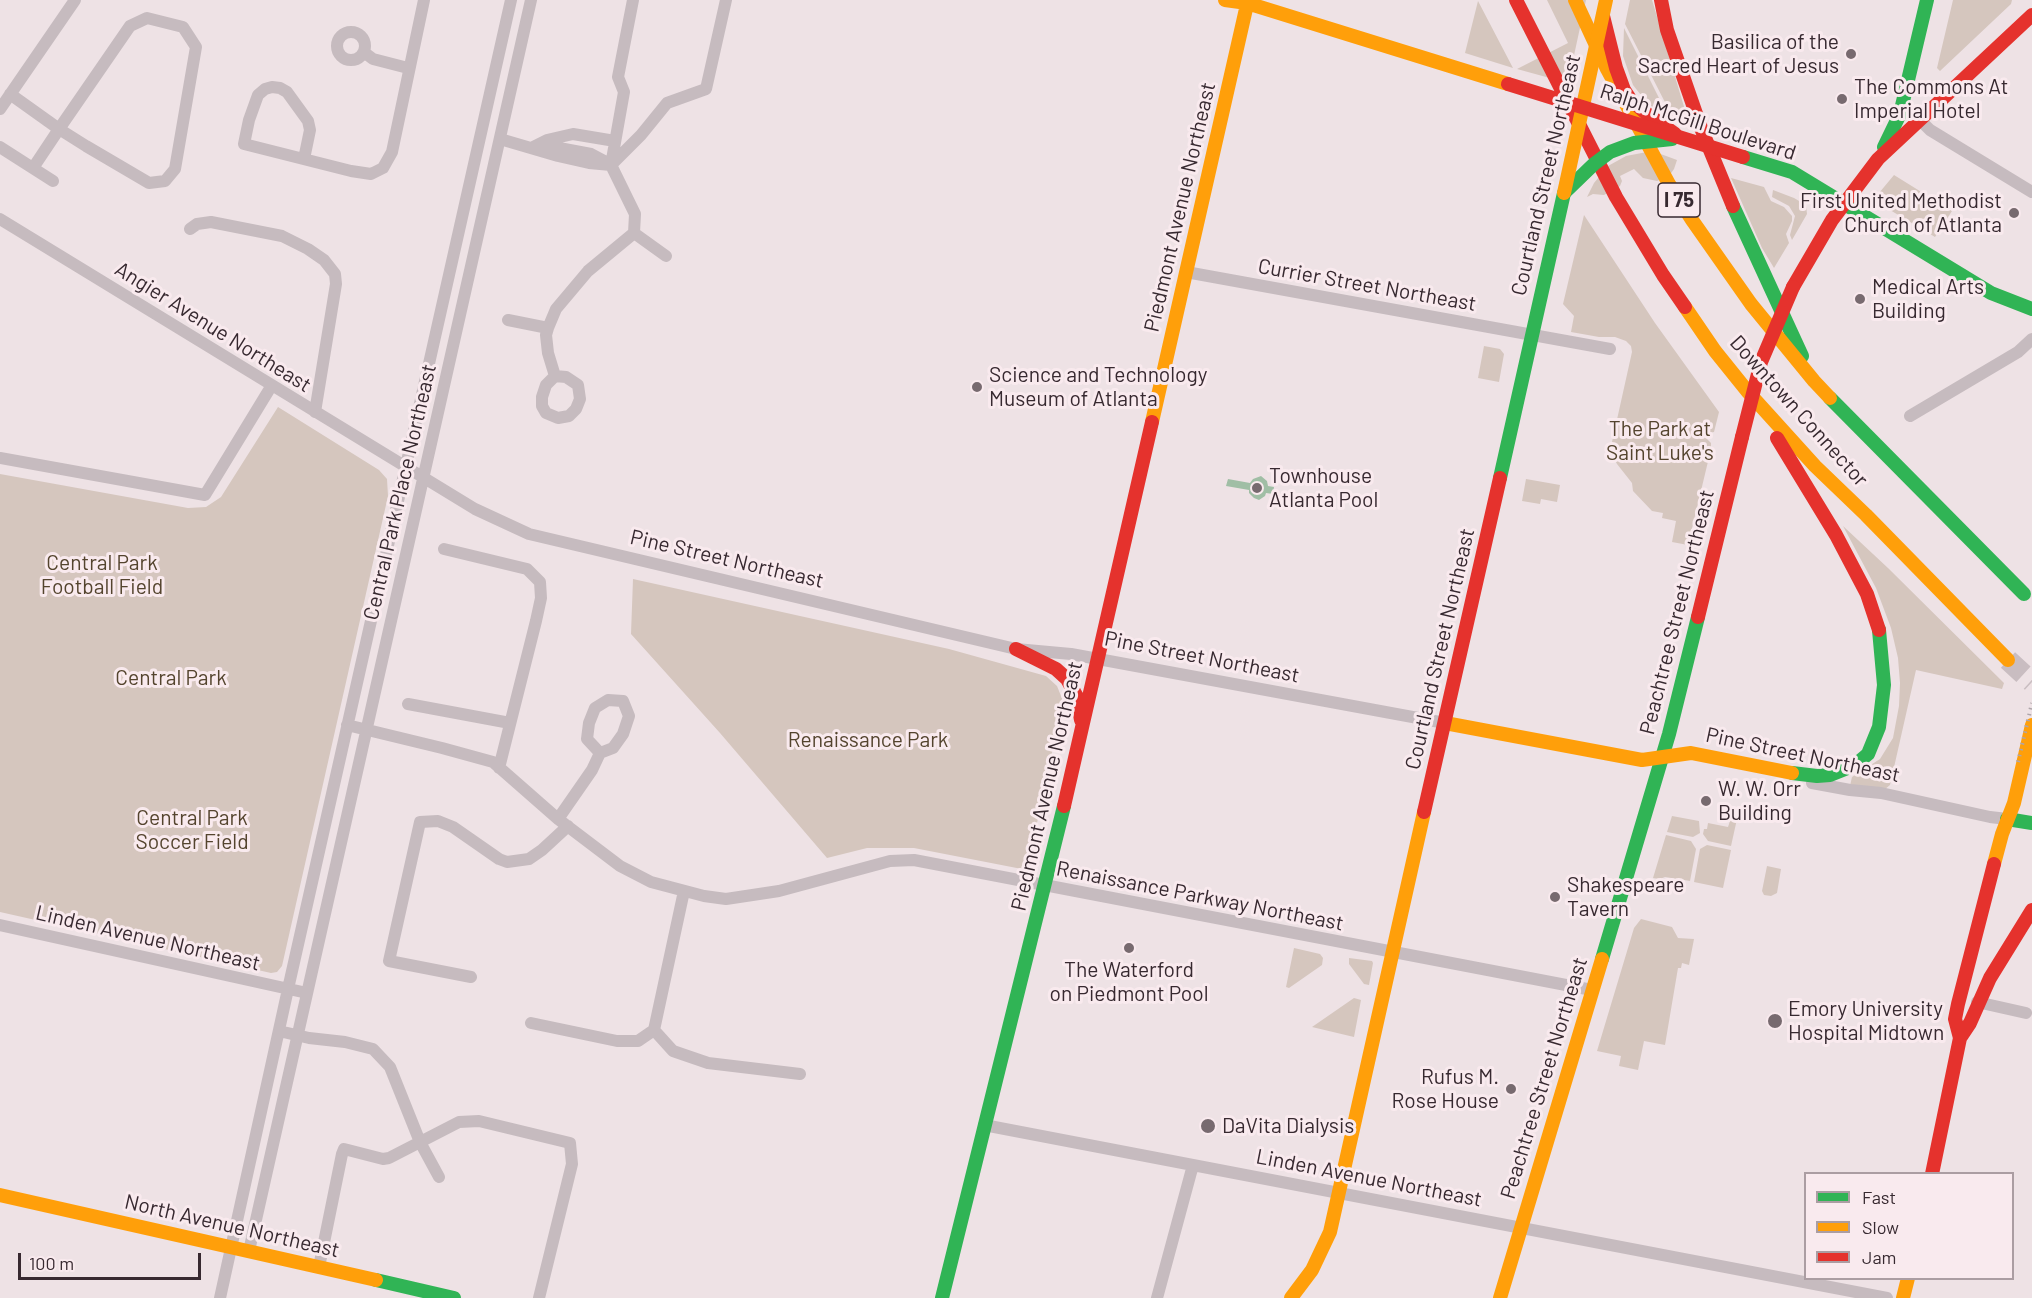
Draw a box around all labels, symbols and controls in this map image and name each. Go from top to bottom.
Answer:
place label: Basilica of the Sacred Heart of Jesus [1638,29,1839,79]
marker: Basilica of the Sacred Heart of Jesus [1844,47,1858,61]
street label: Courtland Street Northeast [1506,52,1586,298]
place label: The Commons At Imperial Hotel [1854,74,2008,124]
street label: Ralph McGill Boulevard [1597,78,1799,166]
street label: Piedmont Avenue Northeast [1139,80,1221,334]
marker: The Commons At Imperial Hotel [1835,92,1849,106]
road number: I 75 [1658,183,1700,217]
place label: First United Methodist Church of Atlanta [1800,188,2002,238]
marker: First United Methodist Church of Atlanta [2007,206,2021,220]
street label: Currier Street Northeast [1256,253,1478,317]
street label: Angier Avenue Northeast [110,256,316,398]
place label: Medical Arts Building [1872,274,1984,324]
marker: Medical Arts Building [1853,292,1867,306]
street label: Downtown Connector [1725,330,1873,492]
street label: Central Park Place Northeast [358,362,442,622]
place label: Science and Technology Museum of Atlanta [989,362,1207,412]
marker: Science and Technology Museum of Atlanta [970,380,984,394]
park label: The Park at Saint Luke's [1606,416,1714,466]
place label: Townhouse Atlanta Pool [1269,463,1378,513]
marker: Townhouse Atlanta Pool [1250,481,1264,495]
street label: Peachtree Street Northeast [1634,487,1720,737]
street label: Pine Street Northeast [628,524,826,594]
street label: Courtland Street Northeast [1400,526,1480,772]
park label: Central Park Football Field [41,550,163,600]
street label: Pine Street Northeast [1103,626,1301,688]
street label: Piedmont Avenue Northeast [1006,659,1088,913]
park label: Central Park [115,665,227,691]
street label: Pine Street Northeast [1704,722,1902,788]
park label: Renaissance Park [788,727,948,753]
place label: W. W. Orr Building [1718,776,1801,826]
marker: W. W. Orr Building [1699,794,1713,808]
park label: Central Park Soccer Field [135,805,249,855]
street label: Renaissance Parkway Northeast [1054,856,1346,936]
place label: Shakespeare Tavern [1567,872,1685,922]
marker: Shakespeare Tavern [1548,890,1562,904]
street label: Linden Avenue Northeast [33,900,263,976]
marker: The Waterford on Piedmont Pool [1122,941,1136,955]
street label: Peachtree Street Northeast [1495,954,1593,1202]
place label: The Waterford on Piedmont Pool [1049,957,1209,1007]
place label: Emory University Hospital Midtown [1788,996,1944,1046]
marker: Emory University Hospital Midtown [1766,1012,1784,1030]
place label: Rufus M. Rose House [1392,1064,1499,1114]
marker: Rufus M. Rose House [1504,1082,1518,1096]
place label: DaVita Dialysis [1222,1113,1354,1139]
marker: DaVita Dialysis [1199,1117,1217,1135]
street label: Linden Avenue Northeast [1254,1144,1484,1212]
legend [1804,1172,2014,1280]
text: Fast [1862,1186,1896,1208]
street label: North Avenue Northeast [122,1189,342,1263]
text: Slow [1862,1216,1899,1238]
scale bar [21,1241,204,1279]
text: Jam [1862,1246,1896,1268]
text: 100 m [29,1252,74,1274]

